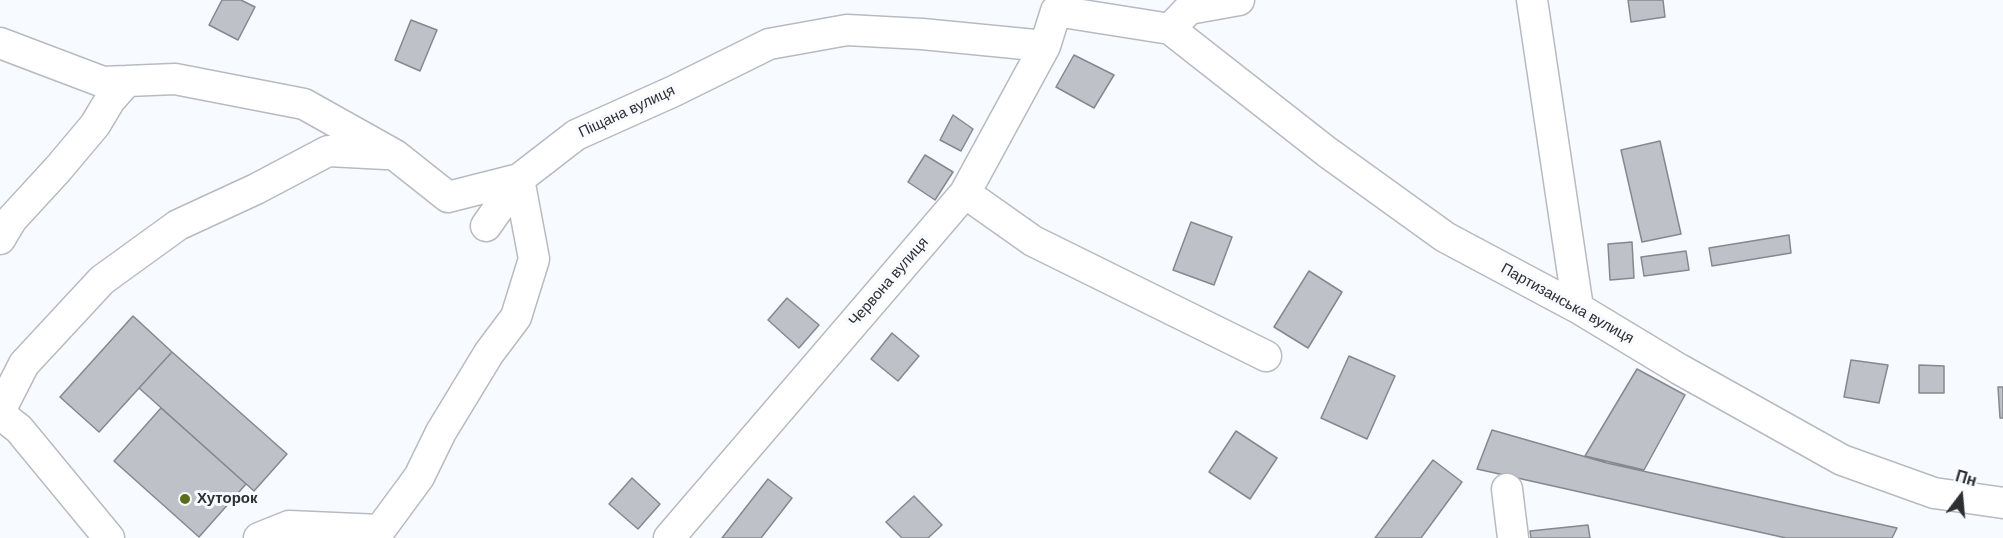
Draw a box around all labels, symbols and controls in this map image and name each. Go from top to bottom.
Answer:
street label: Піщана вулиця [576,82,678,142]
street label: Червона вулиця [845,234,933,330]
street label: Партизанська вулиця [1497,260,1637,348]
text: Пн [1953,465,1979,491]
north arrow [1931,466,1991,526]
place label: Хуторок [197,490,257,508]
marker: Хуторок [178,492,192,506]

